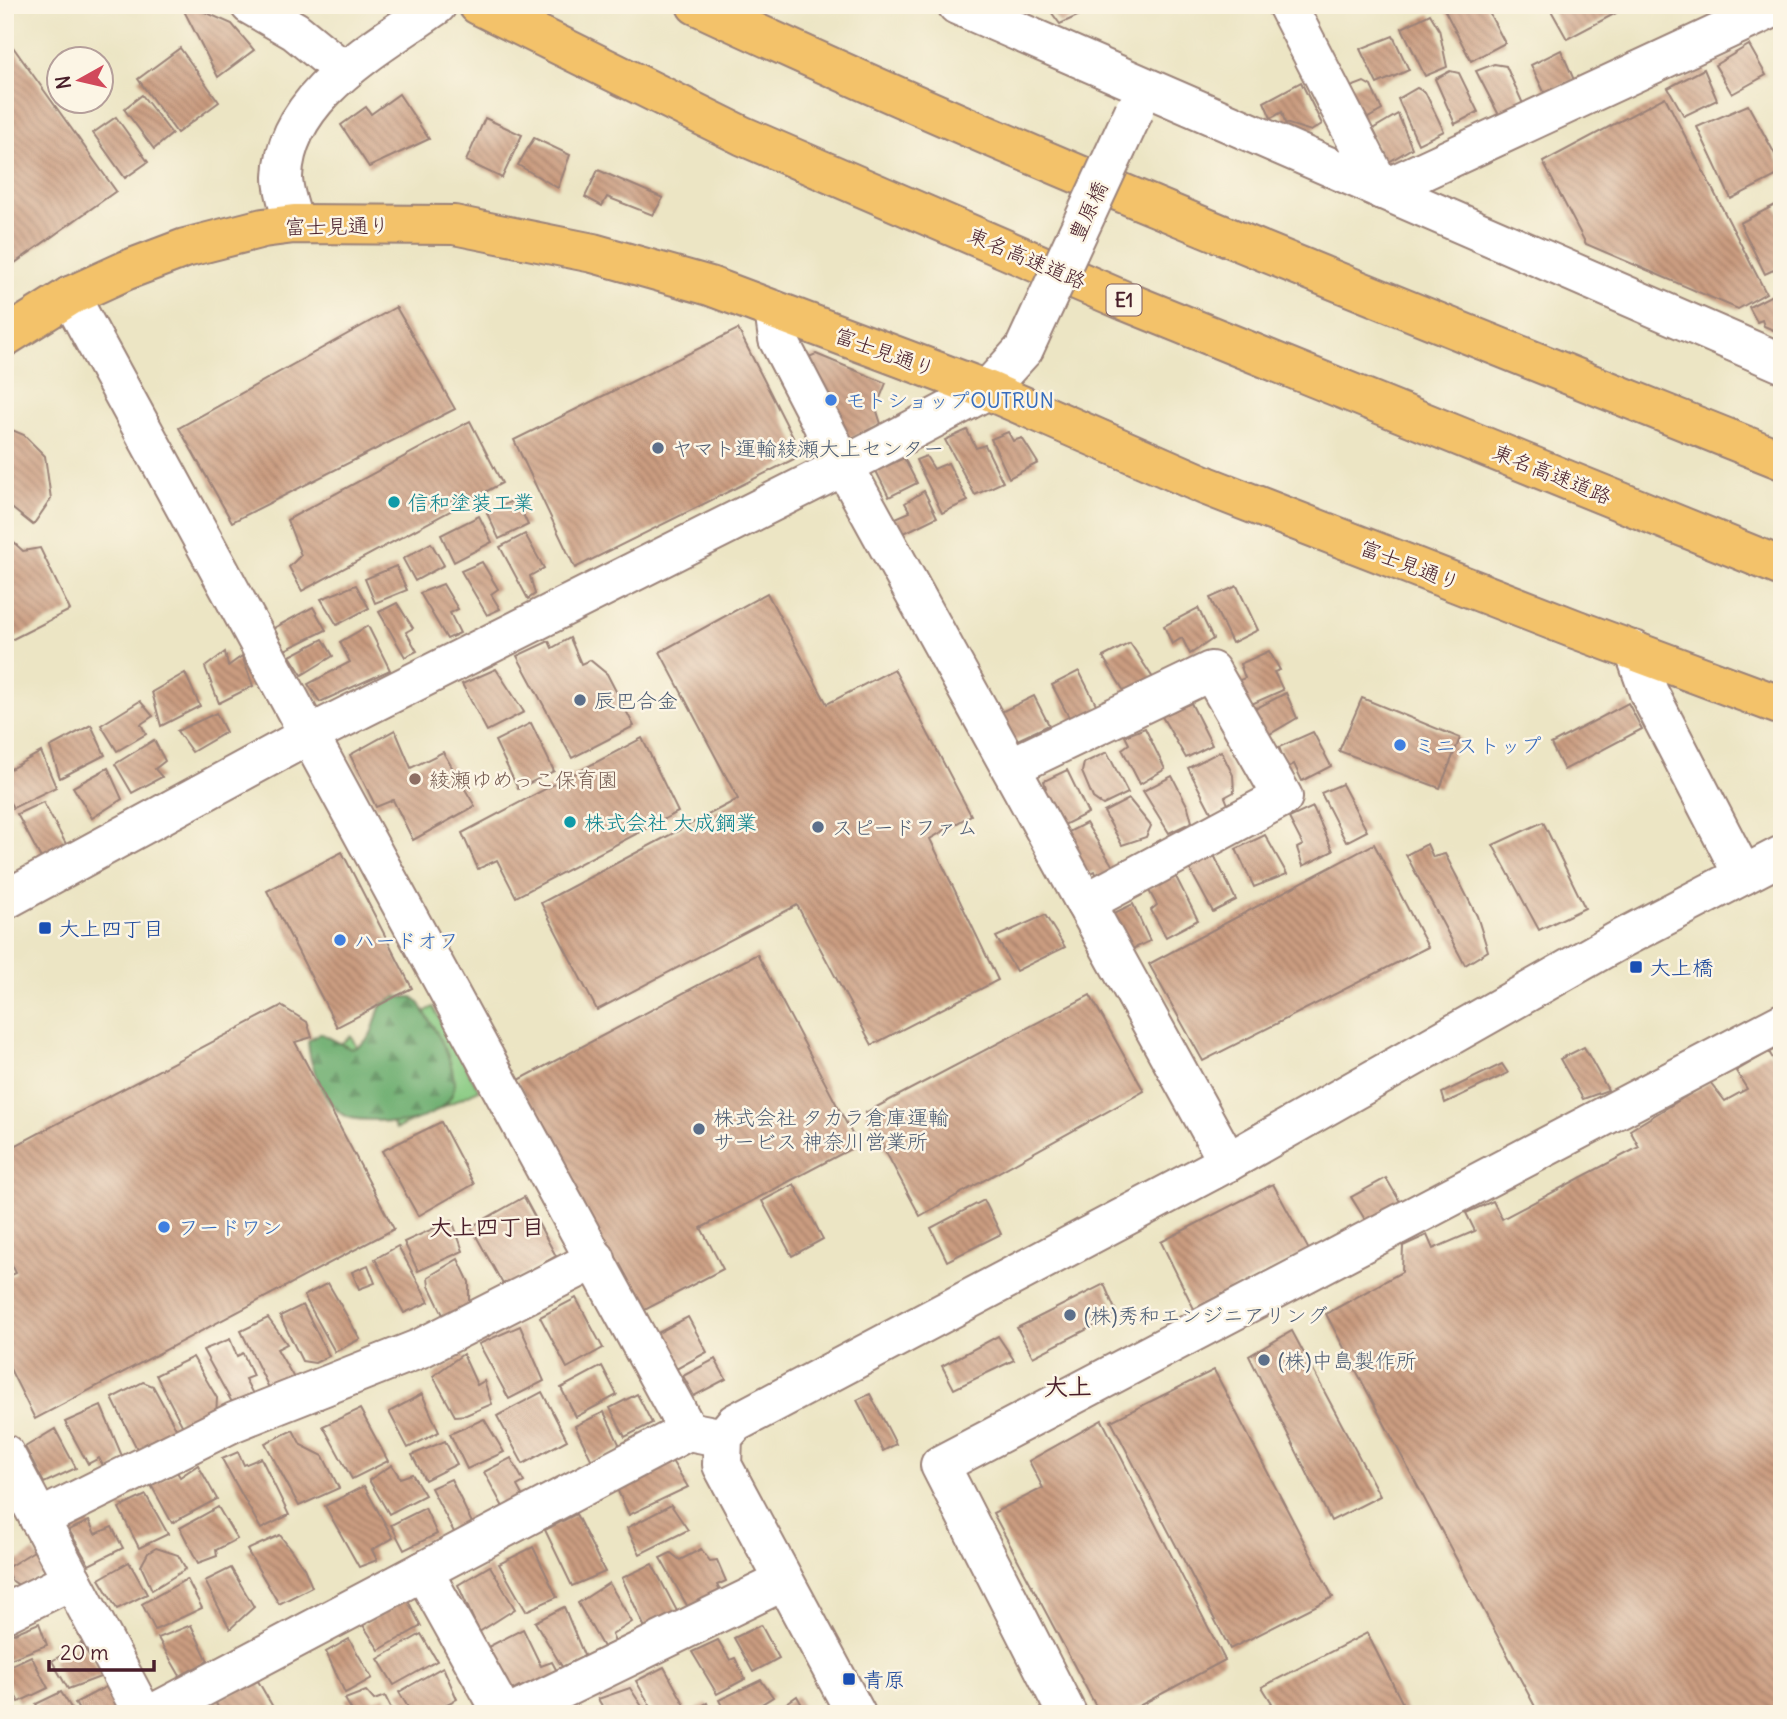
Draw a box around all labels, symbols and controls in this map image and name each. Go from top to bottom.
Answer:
north arrow [46,46,116,116]
text: N [50,74,76,91]
street label: 豊原橋 [1062,177,1114,245]
street label: 富士見通り [284,212,390,240]
street label: 東名高速道路 [964,221,1090,295]
road number: E1 [1106,284,1142,316]
street label: 富士見通り [831,321,939,383]
place label: モトショップOUTRUN [845,387,1054,414]
marker: モトショップOUTRUN [823,392,839,408]
place label: ヤマト運輸綾瀬大上センター [672,435,944,462]
street label: 東名高速道路 [1489,438,1615,510]
marker: ヤマト運輸綾瀬大上センター [650,440,666,456]
place label: 信和塗装工業 [408,489,534,516]
marker: 信和塗装工業 [386,494,402,510]
street label: 富士見通り [1356,534,1464,596]
place label: 辰巴合金 [594,687,678,714]
marker: 辰巴合金 [572,692,588,708]
place label: ミニストップ [1414,732,1542,759]
marker: ミニストップ [1392,737,1408,753]
place label: 綾瀬ゆめっこ保育園 [429,766,618,793]
marker: 綾瀬ゆめっこ保育園 [407,771,423,787]
place label: 株式会社 大成鋼業 [584,809,757,836]
marker: 株式会社 大成鋼業 [562,814,578,830]
place label: スピードファム [832,814,978,841]
marker: スピードファム [810,819,826,835]
place label: 大上四丁目 [59,915,164,942]
marker: 大上四丁目 [37,920,53,936]
place label: ハードオフ [354,927,459,954]
marker: ハードオフ [332,932,348,948]
place label: 大上橋 [1650,954,1713,981]
marker: 大上橋 [1628,959,1644,975]
place label: 株式会社 タカラ倉庫運輸 サービス 神奈川営業所 [713,1104,949,1155]
marker: 株式会社 タカラ倉庫運輸 サービス 神奈川営業所 [691,1121,707,1137]
district label: 大上四丁目 [430,1212,545,1241]
place label: フードワン [178,1214,283,1241]
marker: フードワン [156,1219,172,1235]
place label: (株)秀和エンジニアリング [1084,1302,1328,1329]
marker: (株)秀和エンジニアリング [1062,1307,1078,1323]
place label: (株)中島製作所 [1278,1347,1417,1374]
marker: (株)中島製作所 [1256,1352,1272,1368]
district label: 大上 [1044,1371,1092,1401]
scale bar [49,1628,154,1672]
text: 20 m [60,1639,109,1666]
place label: 青原 [863,1666,905,1693]
marker: 青原 [841,1671,857,1687]

